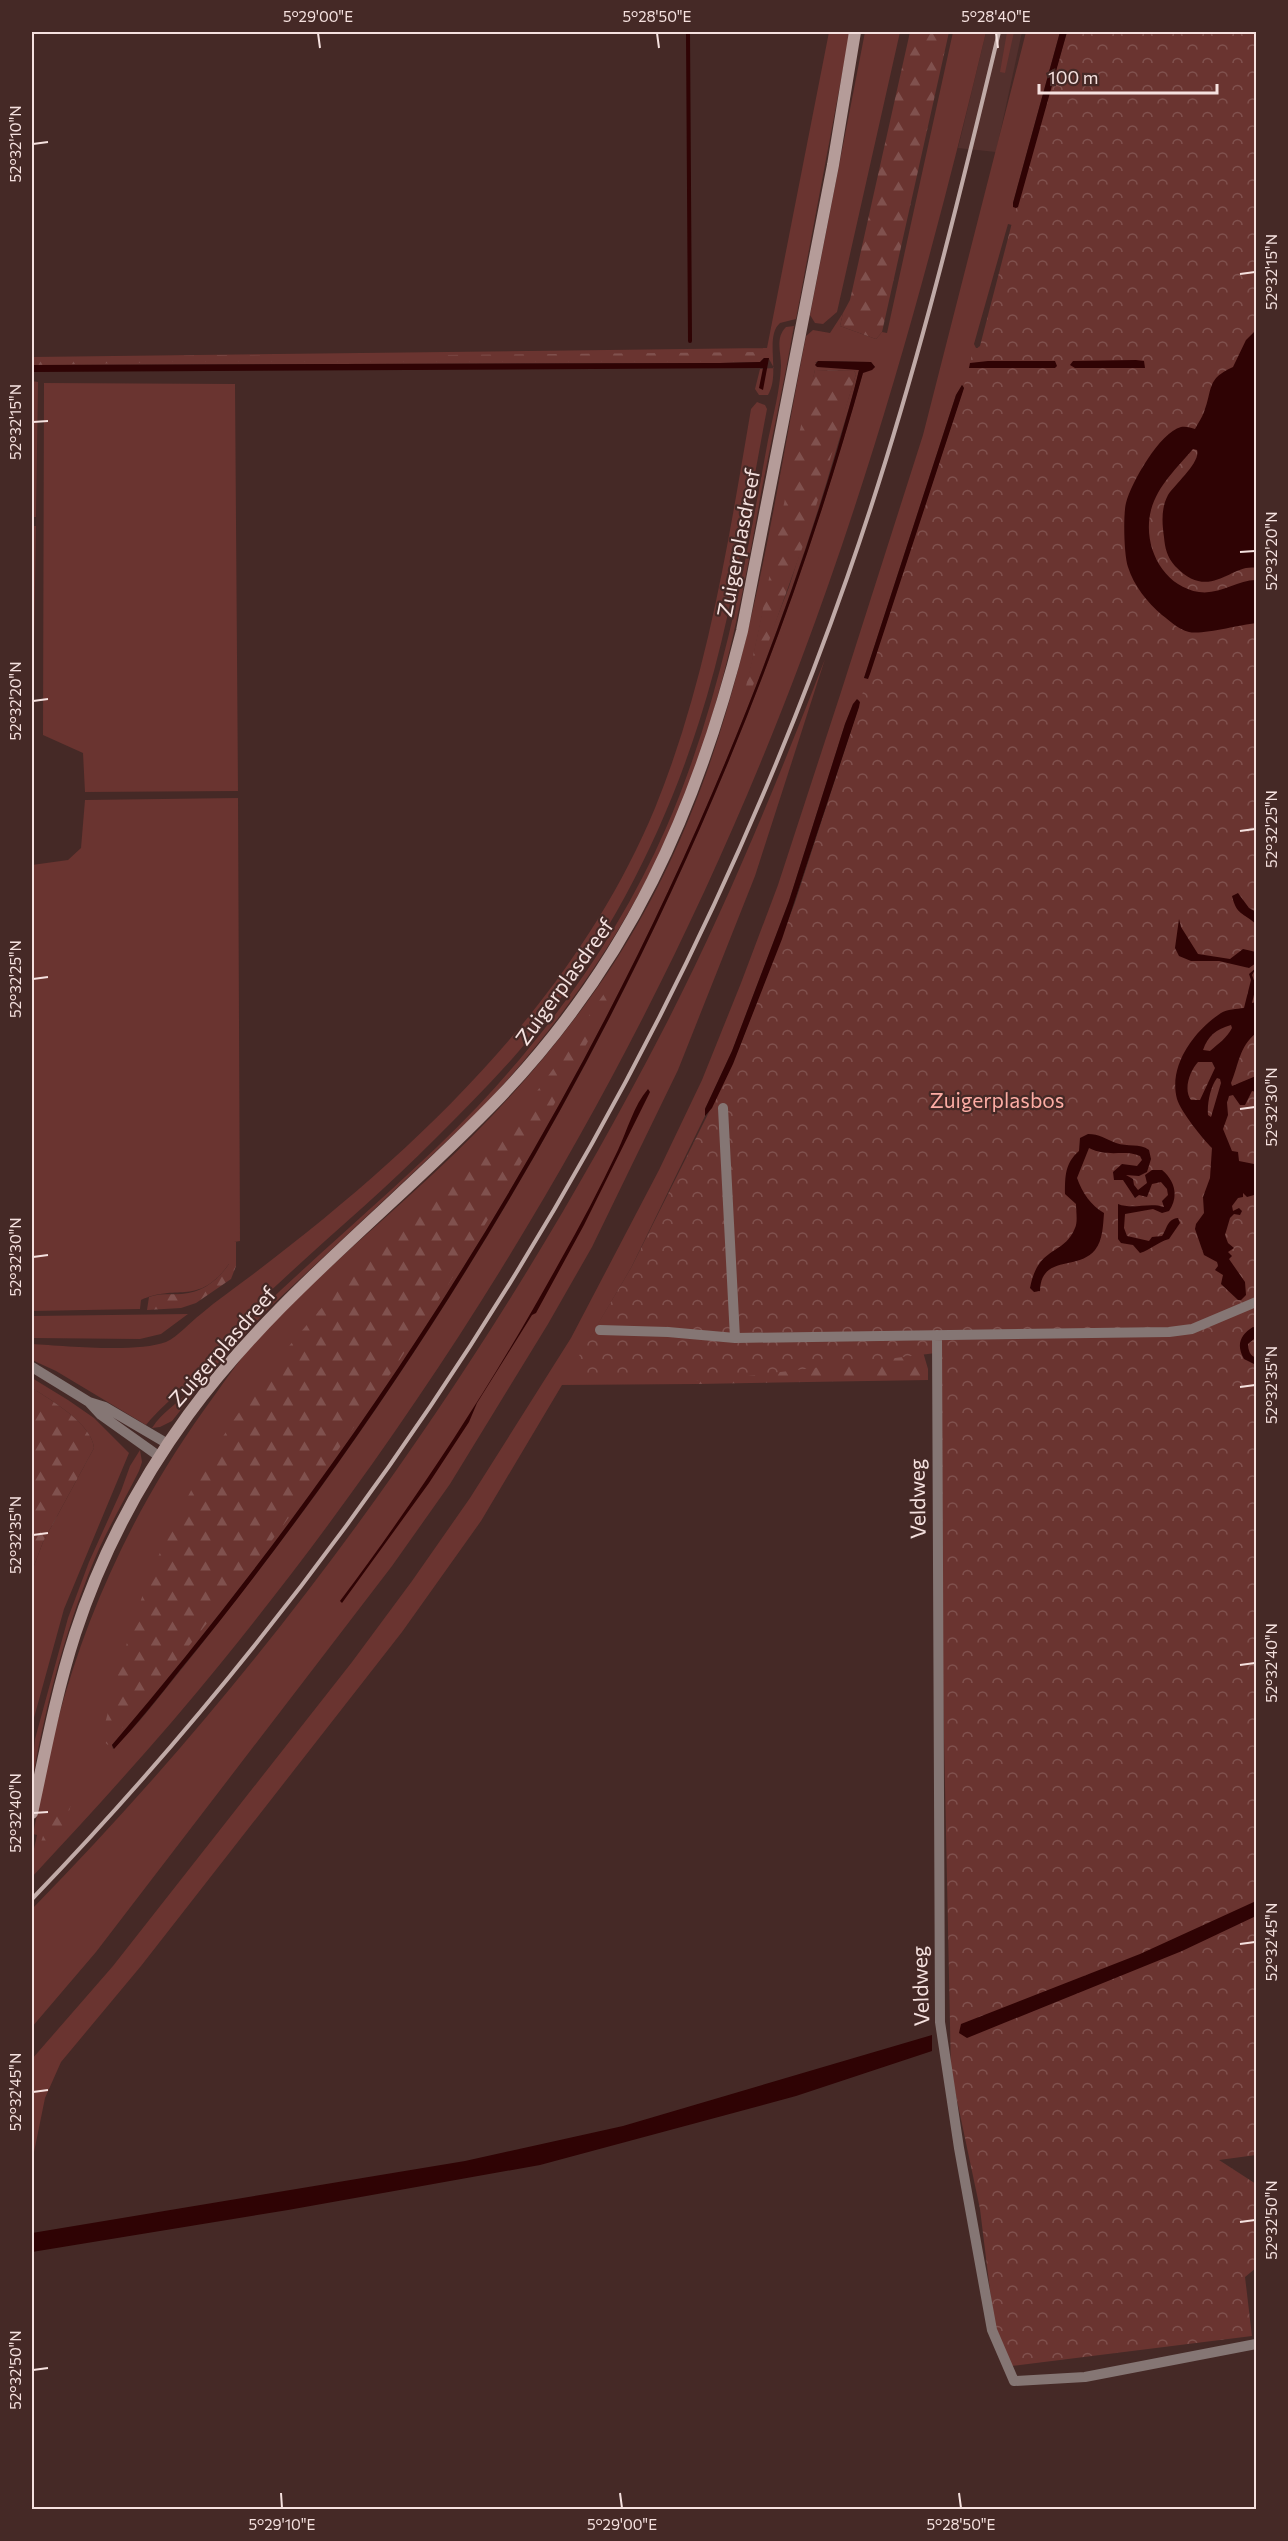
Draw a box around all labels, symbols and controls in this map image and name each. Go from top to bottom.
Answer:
text: 5°29'00"E [283,7,353,25]
text: 5°28'50"E [623,7,692,25]
text: 5°28'40"E [961,7,1031,25]
scale bar [1039,57,1218,95]
text: 100 m [1048,66,1098,88]
text: 52°32'10"N [6,105,24,183]
text: 52°32'15"N [1262,234,1280,310]
text: 52°32'15"N [6,384,24,460]
street label: Zuigerplasdreef [711,466,764,619]
text: 52°32'20"N [1262,512,1280,590]
text: 52°32'20"N [6,662,24,740]
text: 52°32'25"N [1262,790,1280,868]
street label: Zuigerplasdreef [509,912,619,1049]
text: 52°32'25"N [6,940,24,1018]
text: 52°32'30"N [1262,1067,1280,1147]
park label: Zuigerplasbos [930,1087,1064,1112]
text: 52°32'30"N [6,1217,24,1297]
street label: Zuigerplasdreef [163,1280,281,1411]
text: 52°32'35"N [1262,1346,1280,1424]
street label: Veldweg [903,1459,930,1539]
text: 52°32'35"N [6,1496,24,1574]
text: 52°32'40"N [1262,1623,1280,1703]
text: 52°32'40"N [6,1773,24,1853]
text: 52°32'45"N [1262,1903,1280,1981]
street label: Veldweg [906,1945,933,2027]
text: 52°32'45"N [6,2053,24,2131]
text: 52°32'50"N [1262,2180,1280,2260]
text: 52°32'50"N [6,2330,24,2410]
text: 5°29'10"E [249,2515,315,2533]
text: 5°29'00"E [587,2515,657,2533]
text: 5°28'50"E [927,2515,996,2533]

